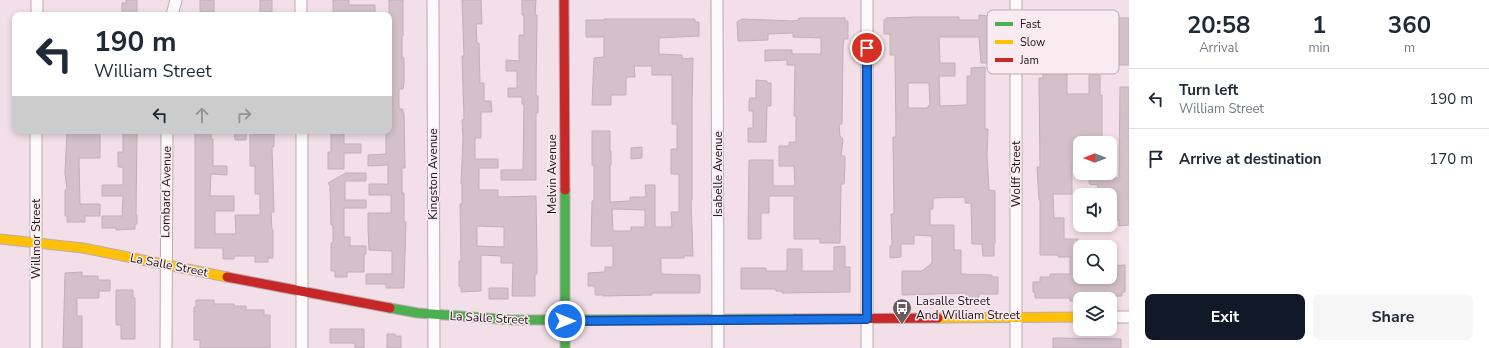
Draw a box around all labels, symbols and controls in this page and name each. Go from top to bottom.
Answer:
text: 20:58 [1187,9,1250,41]
text: 1 [1312,9,1326,41]
text: 360 [1388,9,1431,41]
legend [987,10,1119,74]
text: Fast [1020,17,1041,32]
text: 190 m [94,23,177,61]
icon: left [28,28,80,80]
pin [850,31,884,65]
text: Slow [1020,35,1045,50]
icon: arrive [856,37,878,59]
text: Arrival [1199,39,1238,57]
text: min [1308,39,1330,57]
text: m [1404,39,1415,57]
text: Jam [1019,53,1039,68]
text: William Street [94,59,212,83]
text: Turn left [1179,80,1238,100]
icon: left [1145,88,1167,110]
text: 190 m [1429,89,1473,109]
text: William Street [1179,100,1264,118]
icon: left [149,104,171,126]
icon: ahead [191,104,213,126]
icon: right [233,104,255,126]
street label: Kingston Avenue [425,128,441,220]
street label: Isabelle Avenue [710,131,726,217]
street label: Melvin Avenue [544,134,560,214]
north arrow [1073,136,1117,180]
map controls [1073,136,1117,336]
street label: Wolff Street [1008,140,1024,207]
street label: Lombard Avenue [157,146,175,238]
icon: arrive [1145,148,1167,170]
text: Arrive at destination [1179,149,1322,169]
text: 170 m [1429,149,1473,169]
button: sound [1073,188,1117,232]
street label: Willmor Street [28,198,44,279]
button: search [1073,240,1117,284]
street label: La Salle Street [129,250,210,281]
button: layers [1073,292,1117,336]
place label: Lasalle Street And William Street [916,293,1021,323]
button: Exit [1145,294,1305,340]
button: Share [1313,294,1473,340]
bus stop icon: Lasalle Street And William Street [891,297,913,325]
position arrow [544,300,586,342]
street label: La Salle Street [449,308,530,328]

